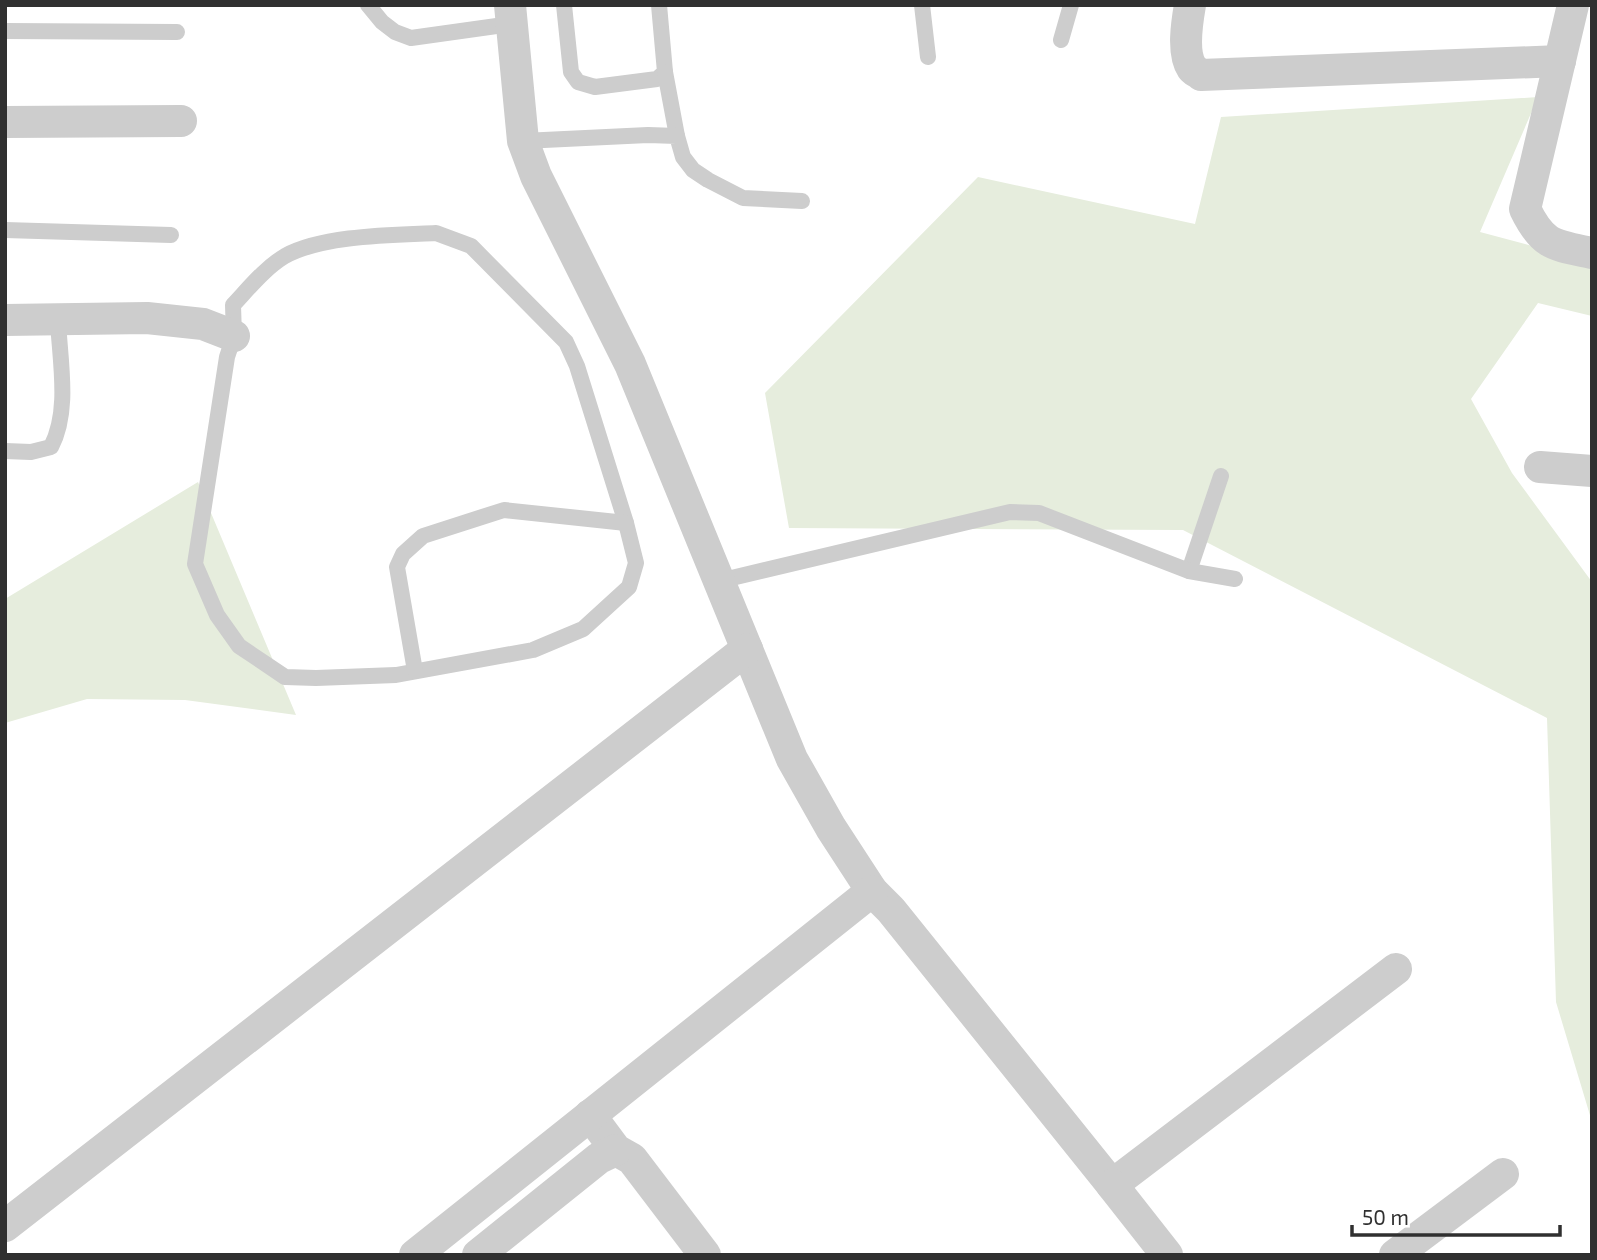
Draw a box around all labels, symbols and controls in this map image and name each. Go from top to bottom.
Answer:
scale bar [1352,1194,1560,1238]
text: 50 m [1362,1204,1409,1229]

